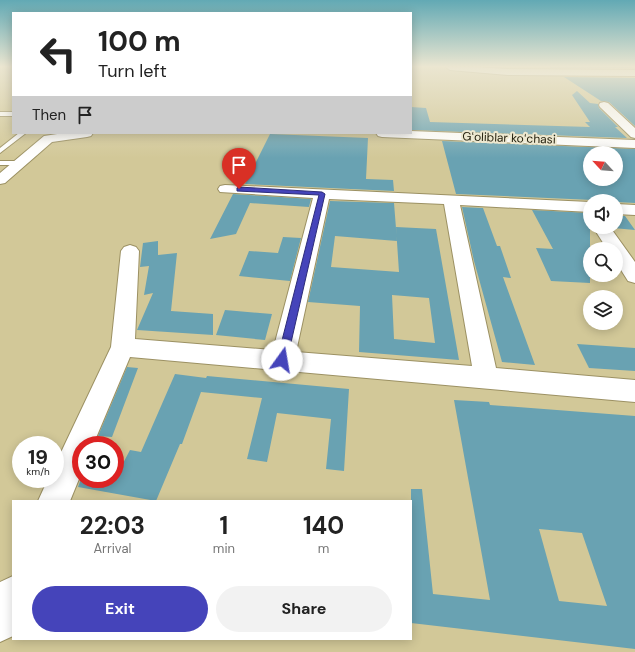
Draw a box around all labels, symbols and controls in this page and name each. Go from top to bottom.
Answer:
text: 100 m [98,23,181,60]
icon: left [32,28,84,80]
text: Turn left [98,59,167,83]
icon: arrive [74,104,96,126]
text: Then [32,105,66,125]
street label: Gʻoliblar koʻchasi [462,128,556,148]
north arrow [583,146,623,186]
map controls [583,146,623,330]
pin [222,148,256,189]
icon: arrive [228,154,250,176]
button: sound [583,194,623,234]
button: search [583,242,623,282]
button: layers [583,290,623,330]
position arrow [261,339,303,381]
speed limit sign: 30 [72,436,124,488]
text: 19 [28,444,48,470]
text: km/h [26,465,50,478]
text: 22:03 [80,510,145,541]
text: 1 [220,510,228,541]
text: 140 [303,510,344,541]
text: Arrival [93,540,131,557]
text: min [213,540,235,557]
text: m [318,540,329,557]
button: Exit [32,586,208,632]
button: Share [216,586,392,632]

